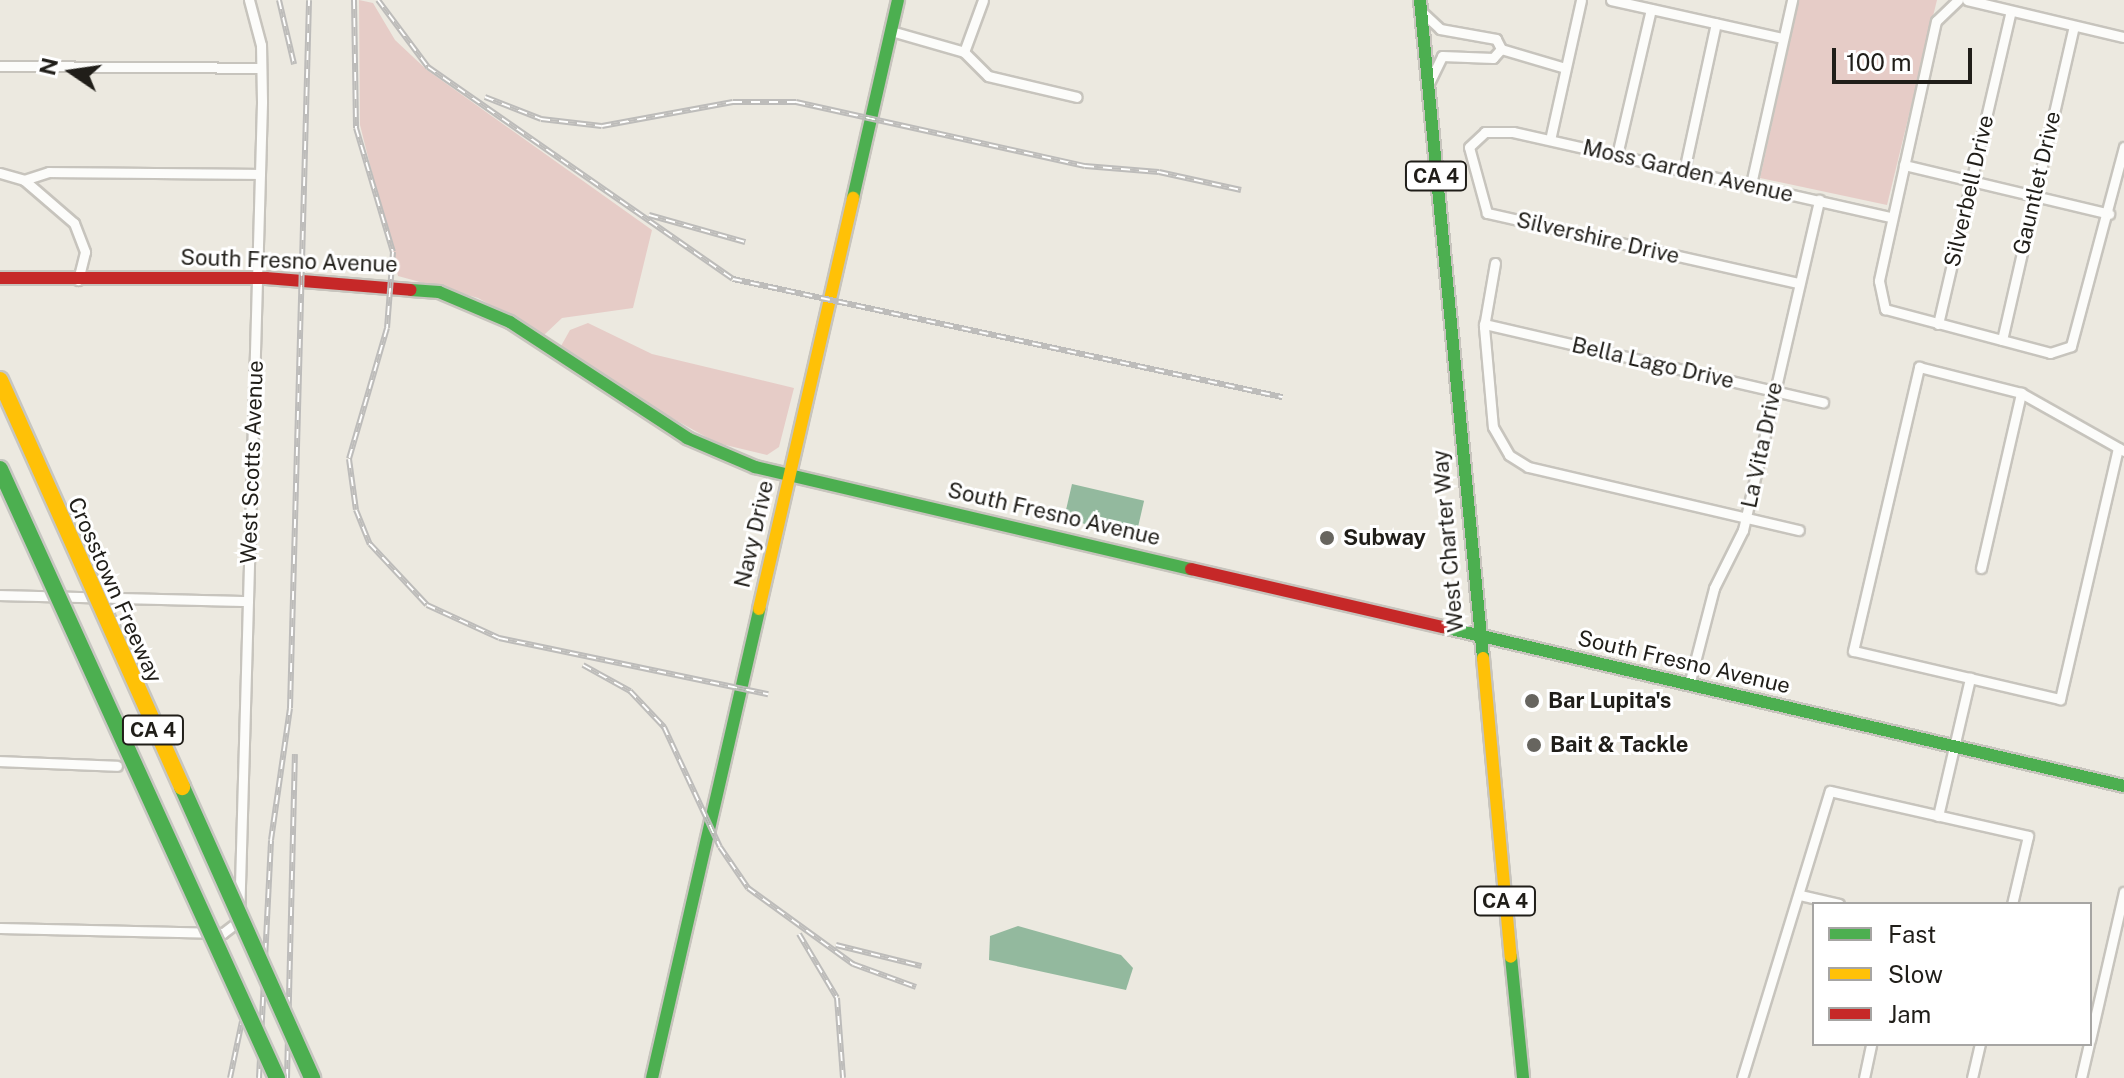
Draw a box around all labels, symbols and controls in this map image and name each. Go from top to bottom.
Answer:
north arrow [32,32,112,112]
scale bar [1836,32,1976,82]
text: 100 m [1846,48,1912,76]
text: N [34,55,63,78]
street label: Gauntlet Drive [2008,109,2066,257]
street label: Silverbell Drive [1939,112,1999,270]
street label: Moss Garden Avenue [1580,134,1796,208]
road number: CA 4 [1404,160,1468,192]
street label: Silvershire Drive [1514,206,1682,270]
street label: South Fresno Avenue [180,244,398,278]
street label: Bella Lago Drive [1569,331,1737,395]
street label: West Scotts Avenue [235,360,269,564]
street label: La Vita Drive [1736,379,1788,511]
street label: West Charter Way [1427,448,1469,634]
street label: South Fresno Avenue [945,477,1163,551]
street label: Navy Drive [729,478,779,590]
street label: Crosstown Freeway [62,493,168,687]
place label: Subway [1343,525,1426,551]
marker: Subway [1318,529,1336,547]
street label: South Fresno Avenue [1575,625,1793,699]
place label: Bar Lupita's [1548,688,1671,714]
marker: Bar Lupita's [1523,692,1541,710]
road number: CA 4 [121,714,185,746]
place label: Bait & Tackle [1550,732,1688,758]
marker: Bait & Tackle [1525,736,1543,754]
road number: CA 4 [1473,885,1537,917]
legend [1812,902,2092,1046]
text: Fast [1888,920,1936,948]
text: Slow [1888,960,1943,988]
text: Jam [1888,1000,1931,1028]

